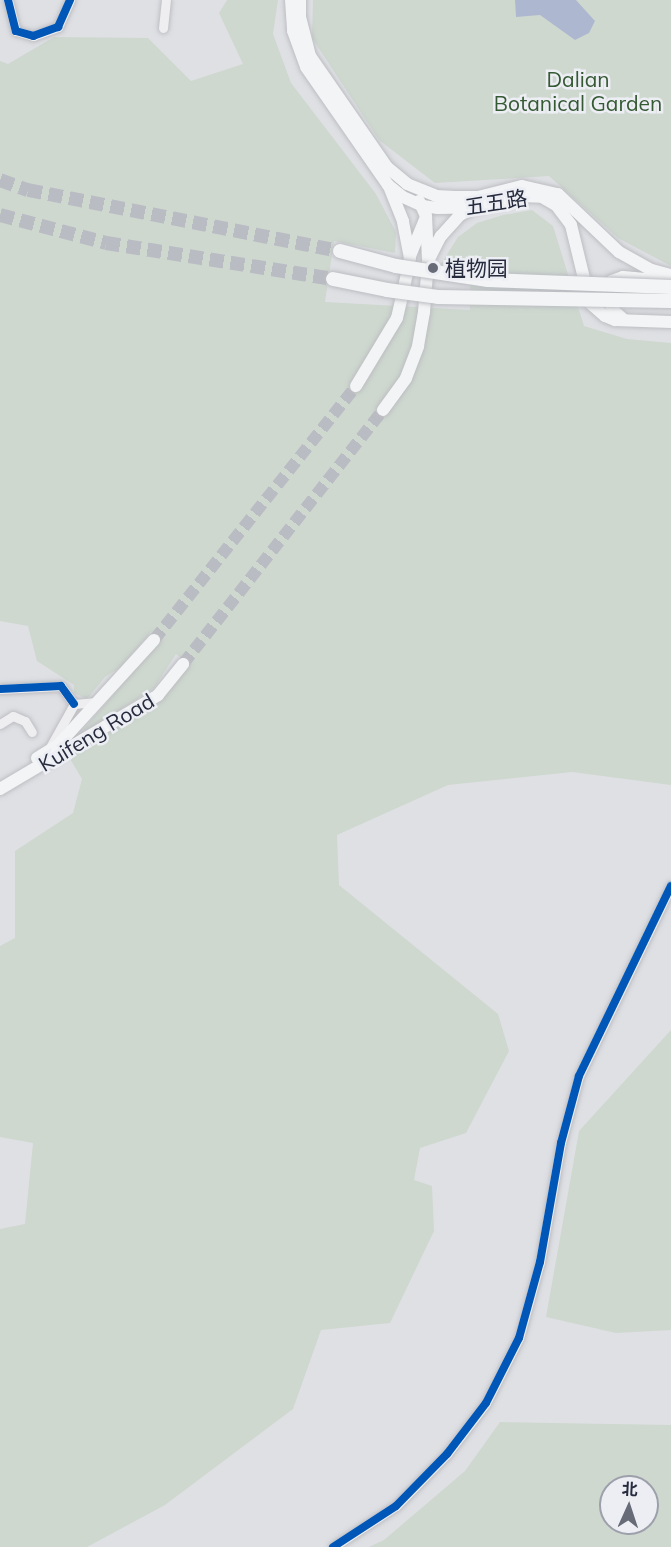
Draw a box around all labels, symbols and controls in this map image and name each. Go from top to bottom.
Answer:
park label: Dalian Botanical Garden [494,66,662,116]
street label: 五五路 [463,185,529,219]
place label: 植物园 [445,255,508,281]
marker: 植物园 [426,261,440,275]
street label: Kuifeng Road [34,688,158,776]
north arrow [599,1475,659,1535]
text: 北 [621,1479,638,1499]

